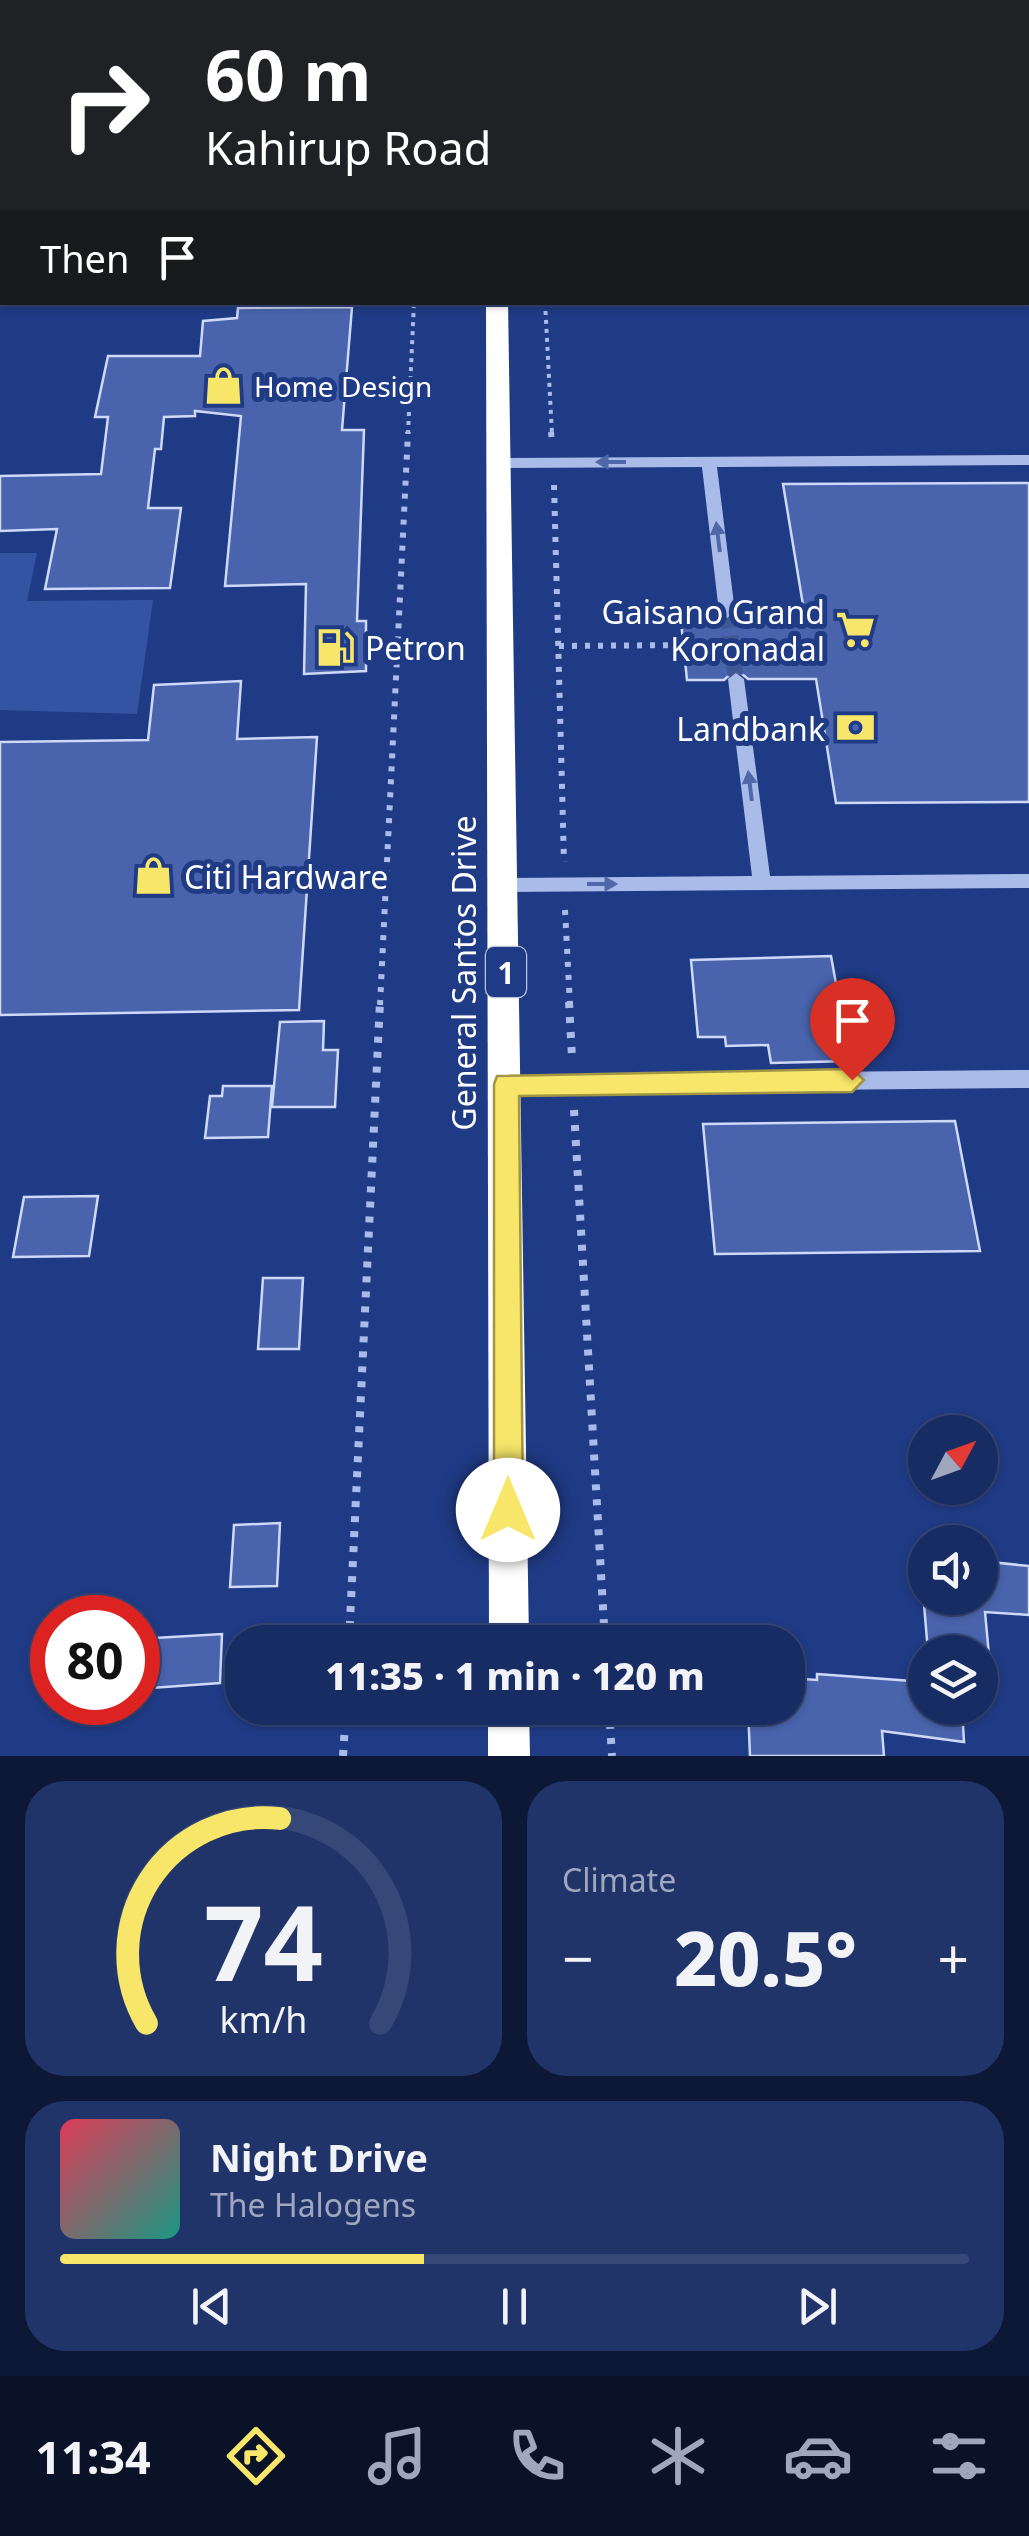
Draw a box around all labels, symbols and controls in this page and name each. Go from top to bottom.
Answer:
text: 60 m [205,26,372,122]
icon: right [40,40,170,170]
text: Kahirup Road [205,117,491,178]
icon: arrive [150,230,205,285]
text: Then [40,232,130,284]
shop icon: Home Design [203,365,245,407]
place label: Home Design [254,367,432,405]
one-way arrow [595,454,627,470]
one-way arrow [710,520,726,552]
place label: Gaisano Grand Koronadal [601,590,825,670]
supermarket icon: Gaisano Grand Koronadal [834,608,876,650]
fuel station icon: Petron [314,626,356,668]
place label: Petron [365,626,466,669]
place label: Landbank [676,707,825,750]
bank icon: Landbank [834,707,876,749]
one-way arrow [741,769,757,801]
street label: General Santos Drive [442,815,485,1131]
shop icon: Citi Hardware [133,855,175,897]
place label: Citi Hardware [184,855,388,898]
one-way arrow [587,876,619,892]
road number: 1 [486,947,526,997]
pin [810,978,895,1081]
icon: arrive [825,993,880,1048]
north arrow [908,1415,998,1505]
map controls [908,1415,998,1725]
position arrow [456,1458,560,1562]
button: sound [908,1525,998,1615]
speed limit sign: 80 [30,1595,160,1725]
button: layers [908,1635,998,1725]
text: 11:35 · 1 min · 120 m [325,1649,705,1701]
text: Climate [562,1858,676,1901]
text: 74 [204,1870,323,2011]
text: 20.5° [674,1906,857,2008]
text: − [562,1920,593,1995]
text: + [938,1920,969,1995]
text: km/h [220,1995,307,2043]
text: Night Drive [210,2131,428,2183]
text: The Halogens [210,2183,416,2226]
icon: previous [184,2279,239,2334]
icon: pause [487,2279,542,2334]
icon: next [790,2279,845,2334]
icon: directions [221,2421,291,2491]
icon: music [362,2421,432,2491]
icon: phone [502,2421,572,2491]
icon: climate [643,2421,713,2491]
icon: car [783,2421,853,2491]
icon: filters [924,2421,994,2491]
text: 11:34 [35,2426,151,2487]

